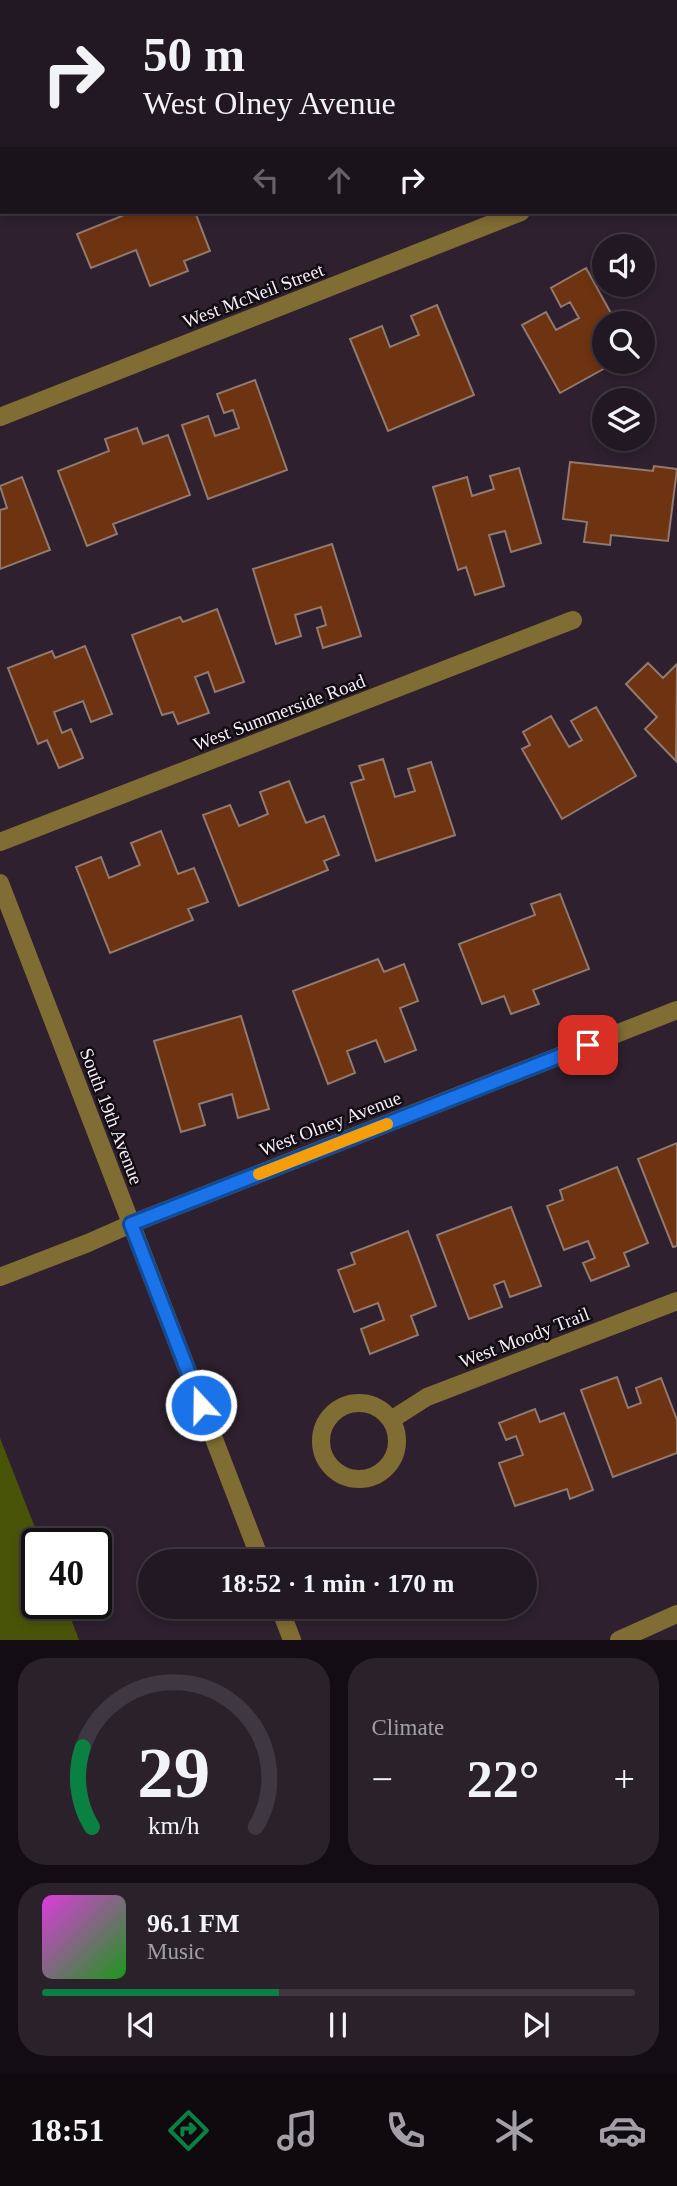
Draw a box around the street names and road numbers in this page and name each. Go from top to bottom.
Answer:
street label: West McNeil Street [180,259,327,332]
street label: West Summerside Road [190,670,368,755]
street label: South 19th Avenue [76,1045,147,1187]
street label: West Olney Avenue [256,1087,404,1160]
street label: West Moody Trail [456,1303,592,1372]

